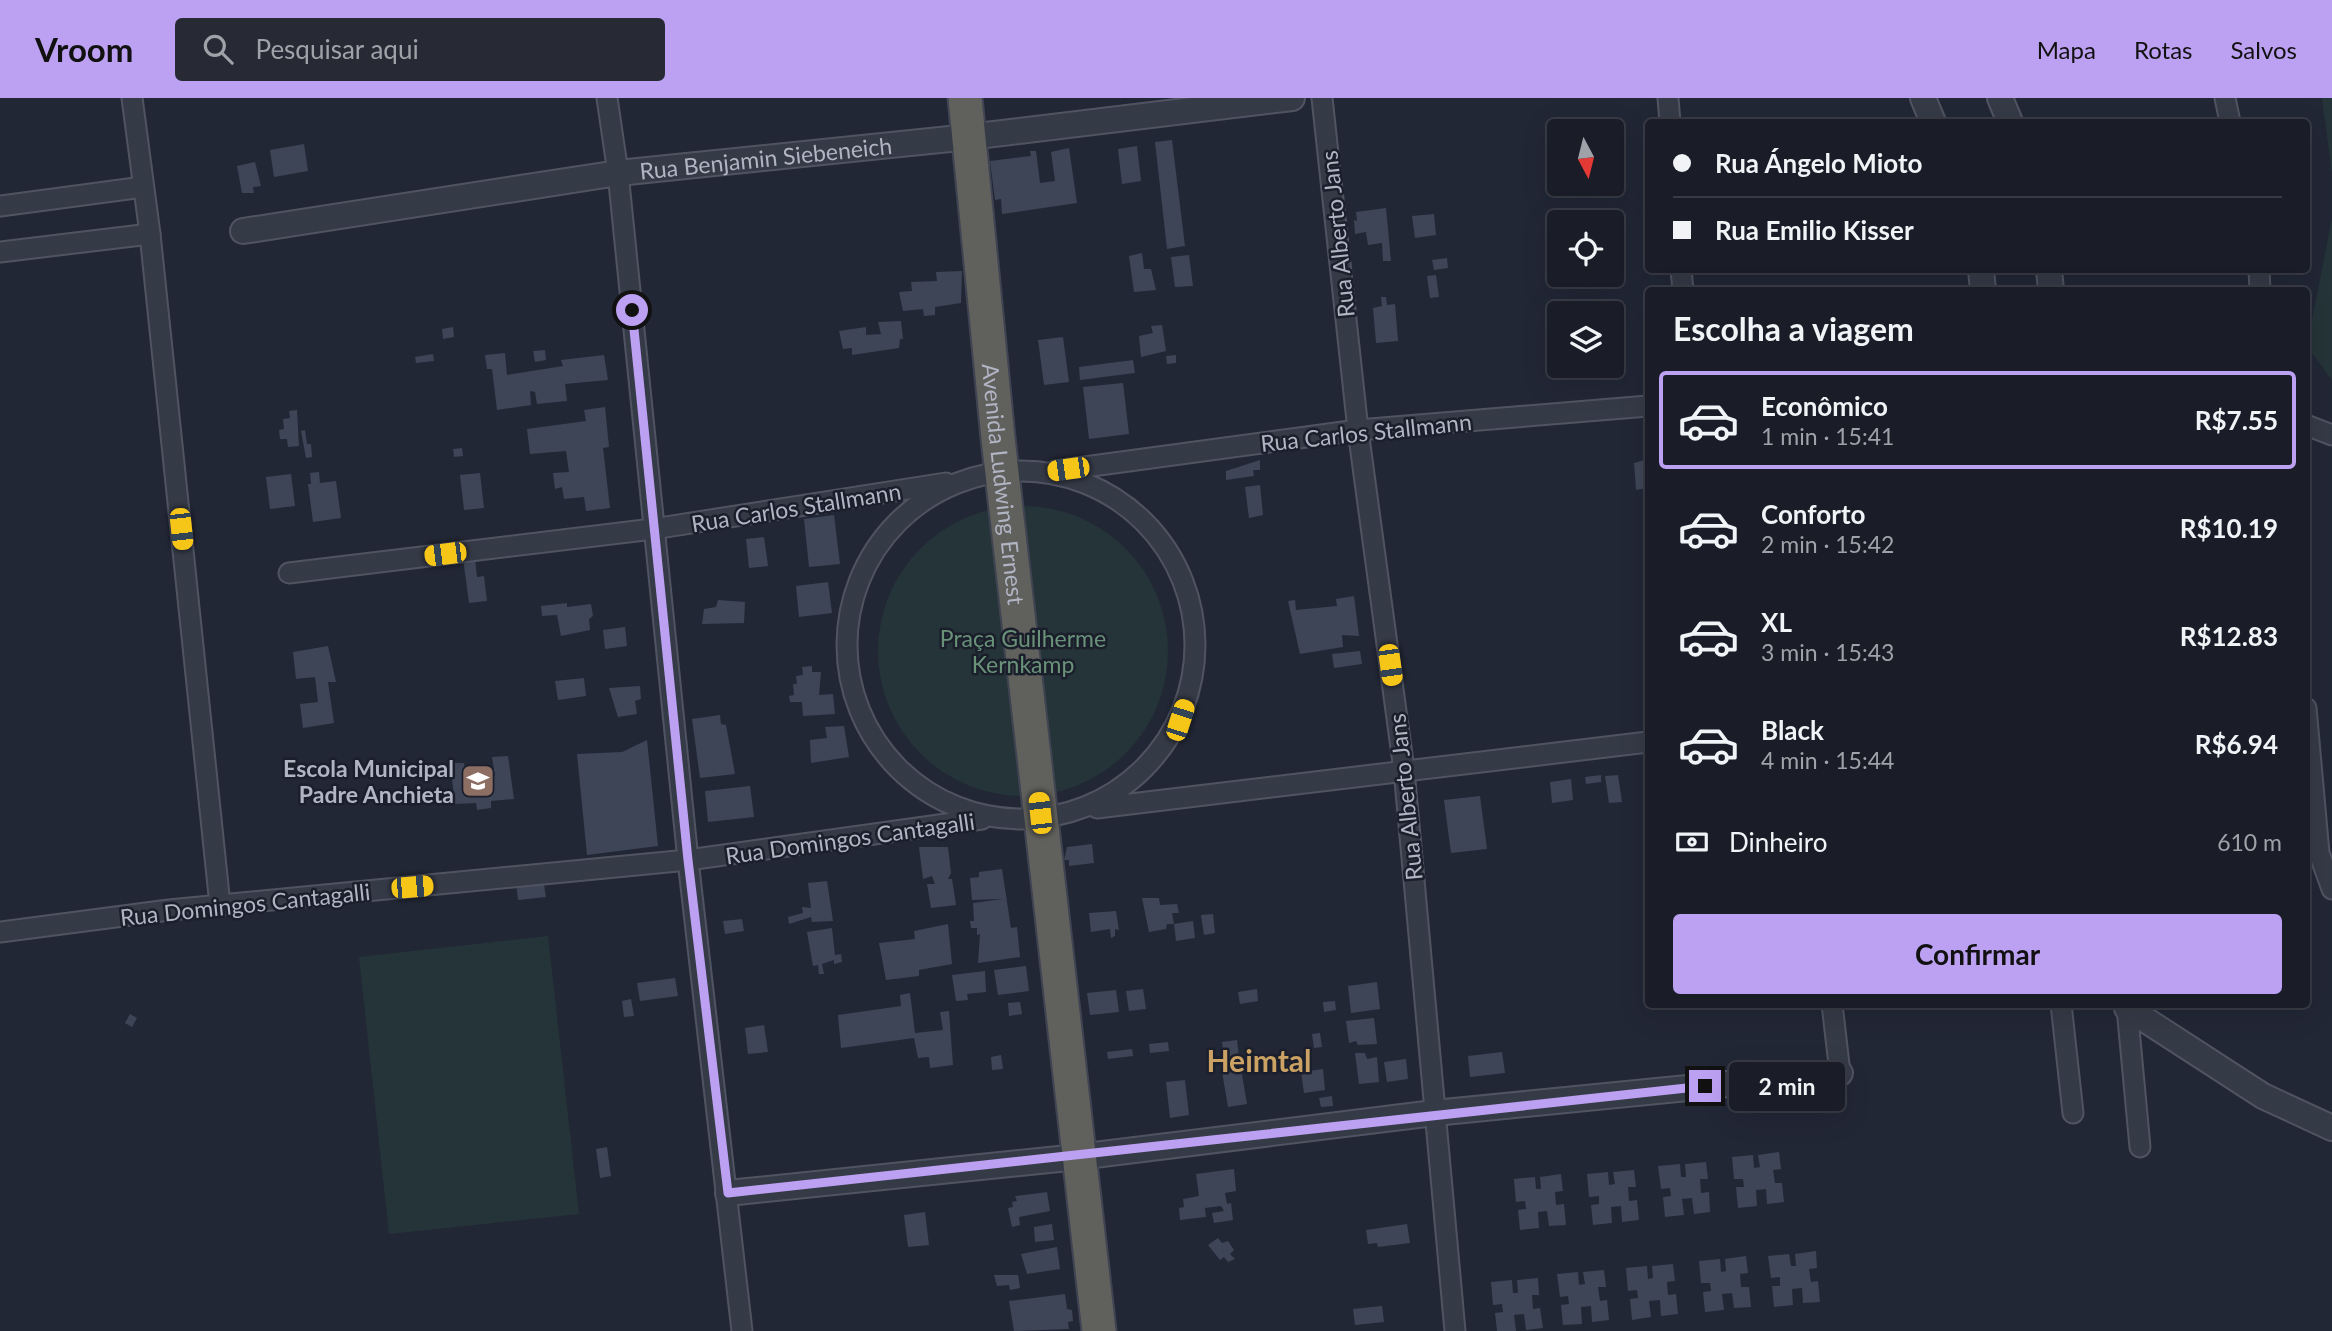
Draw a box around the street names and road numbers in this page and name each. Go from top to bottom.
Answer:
street label: Rua Benjamin Siebeneich [638,131,893,185]
street label: Rua Alberto Jans [1314,149,1360,319]
street label: Avenida Ludwing Ernest [977,362,1031,607]
street label: Rua Carlos Stallmann [1259,407,1473,457]
street label: Rua Carlos Stallmann [689,477,903,537]
street label: Rua Alberto Jans [1382,712,1428,882]
street label: Rua Domingos Cantagalli [724,807,976,869]
street label: Rua Domingos Cantagalli [119,877,371,931]

